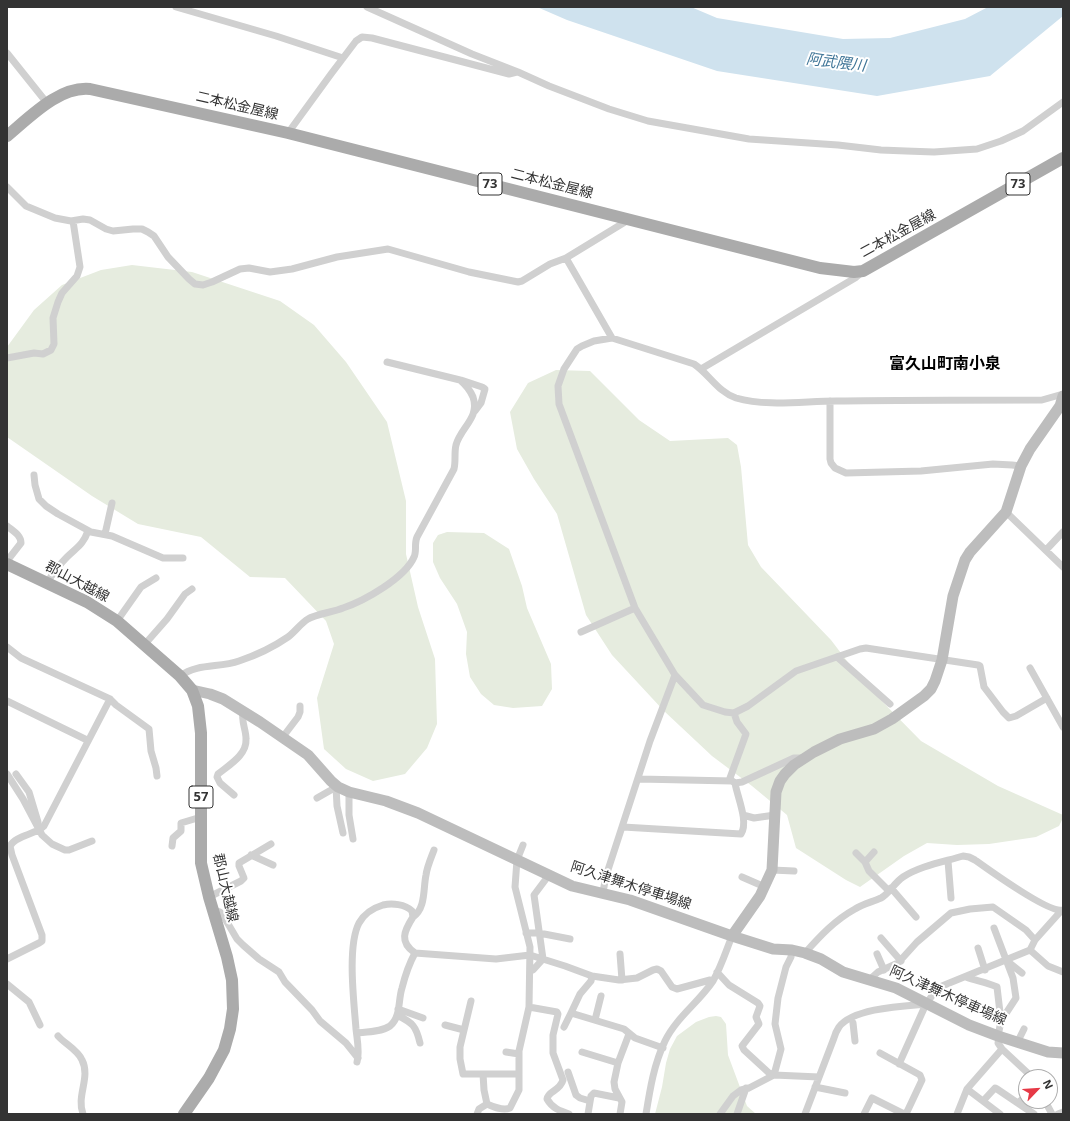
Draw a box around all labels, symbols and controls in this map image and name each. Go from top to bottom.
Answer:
water label: 阿武隈川 [805,50,867,76]
street label: 二本松金屋線 [194,88,280,124]
street label: 二本松金屋線 [509,166,595,202]
road number: 73 [478,173,502,195]
road number: 73 [1006,173,1030,195]
street label: 二本松金屋線 [857,206,939,262]
district label: 富久山町南小泉 [889,354,1001,374]
street label: 郡山大越線 [42,558,112,606]
road number: 57 [189,786,213,808]
street label: 郡山大越線 [209,852,241,924]
street label: 阿久津舞木停車場線 [568,859,694,913]
street label: 阿久津舞木停車場線 [887,963,1009,1029]
north arrow [1018,1069,1058,1109]
text: N [1040,1077,1057,1091]

